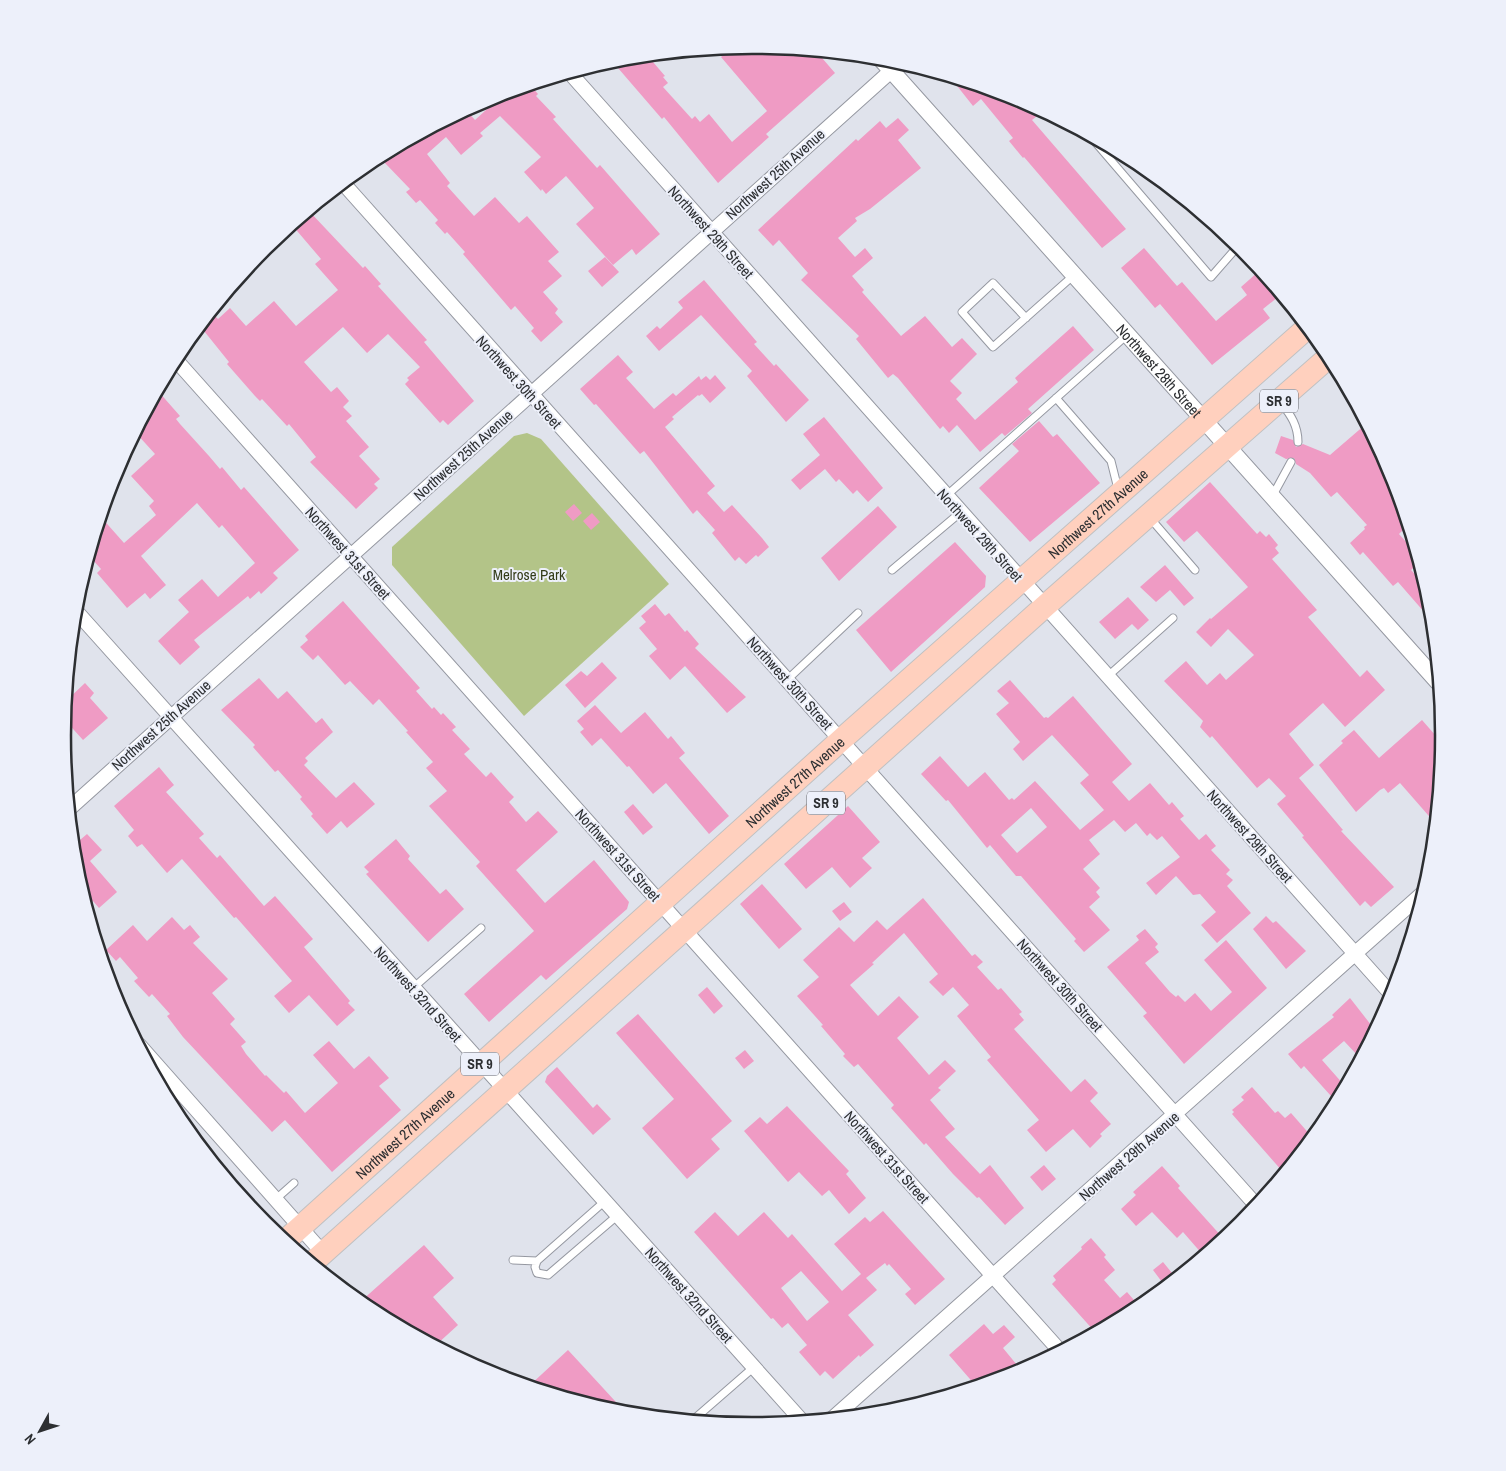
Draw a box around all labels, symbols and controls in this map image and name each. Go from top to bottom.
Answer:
street label: Northwest 25th Avenue [721,124,829,224]
street label: Northwest 29th Street [663,181,759,284]
street label: Northwest 28th Street [1112,319,1207,422]
street label: Northwest 30th Street [471,331,567,434]
road number: SR 9 [1260,390,1298,412]
street label: Northwest 25th Avenue [409,405,517,505]
street label: Northwest 27th Avenue [1043,463,1152,563]
street label: Northwest 29th Street [932,484,1028,587]
street label: Northwest 31st Street [301,502,396,604]
park label: Melrose Park [493,564,566,585]
street label: Northwest 30th Street [742,632,838,735]
street label: Northwest 25th Avenue [107,675,215,775]
street label: Northwest 27th Avenue [740,731,849,832]
street label: Northwest 29th Street [1202,785,1298,888]
road number: SR 9 [807,791,845,814]
street label: Northwest 31st Street [571,804,666,906]
street label: Northwest 30th Street [1012,934,1108,1037]
street label: Northwest 32nd Street [369,941,467,1047]
road number: SR 9 [461,1052,499,1076]
street label: Northwest 27th Avenue [350,1083,459,1184]
street label: Northwest 31st Street [840,1106,935,1208]
street label: Northwest 29th Avenue [1074,1106,1184,1206]
street label: Northwest 32nd Street [640,1242,738,1348]
north arrow [15,1406,65,1456]
text: N [20,1430,40,1448]

